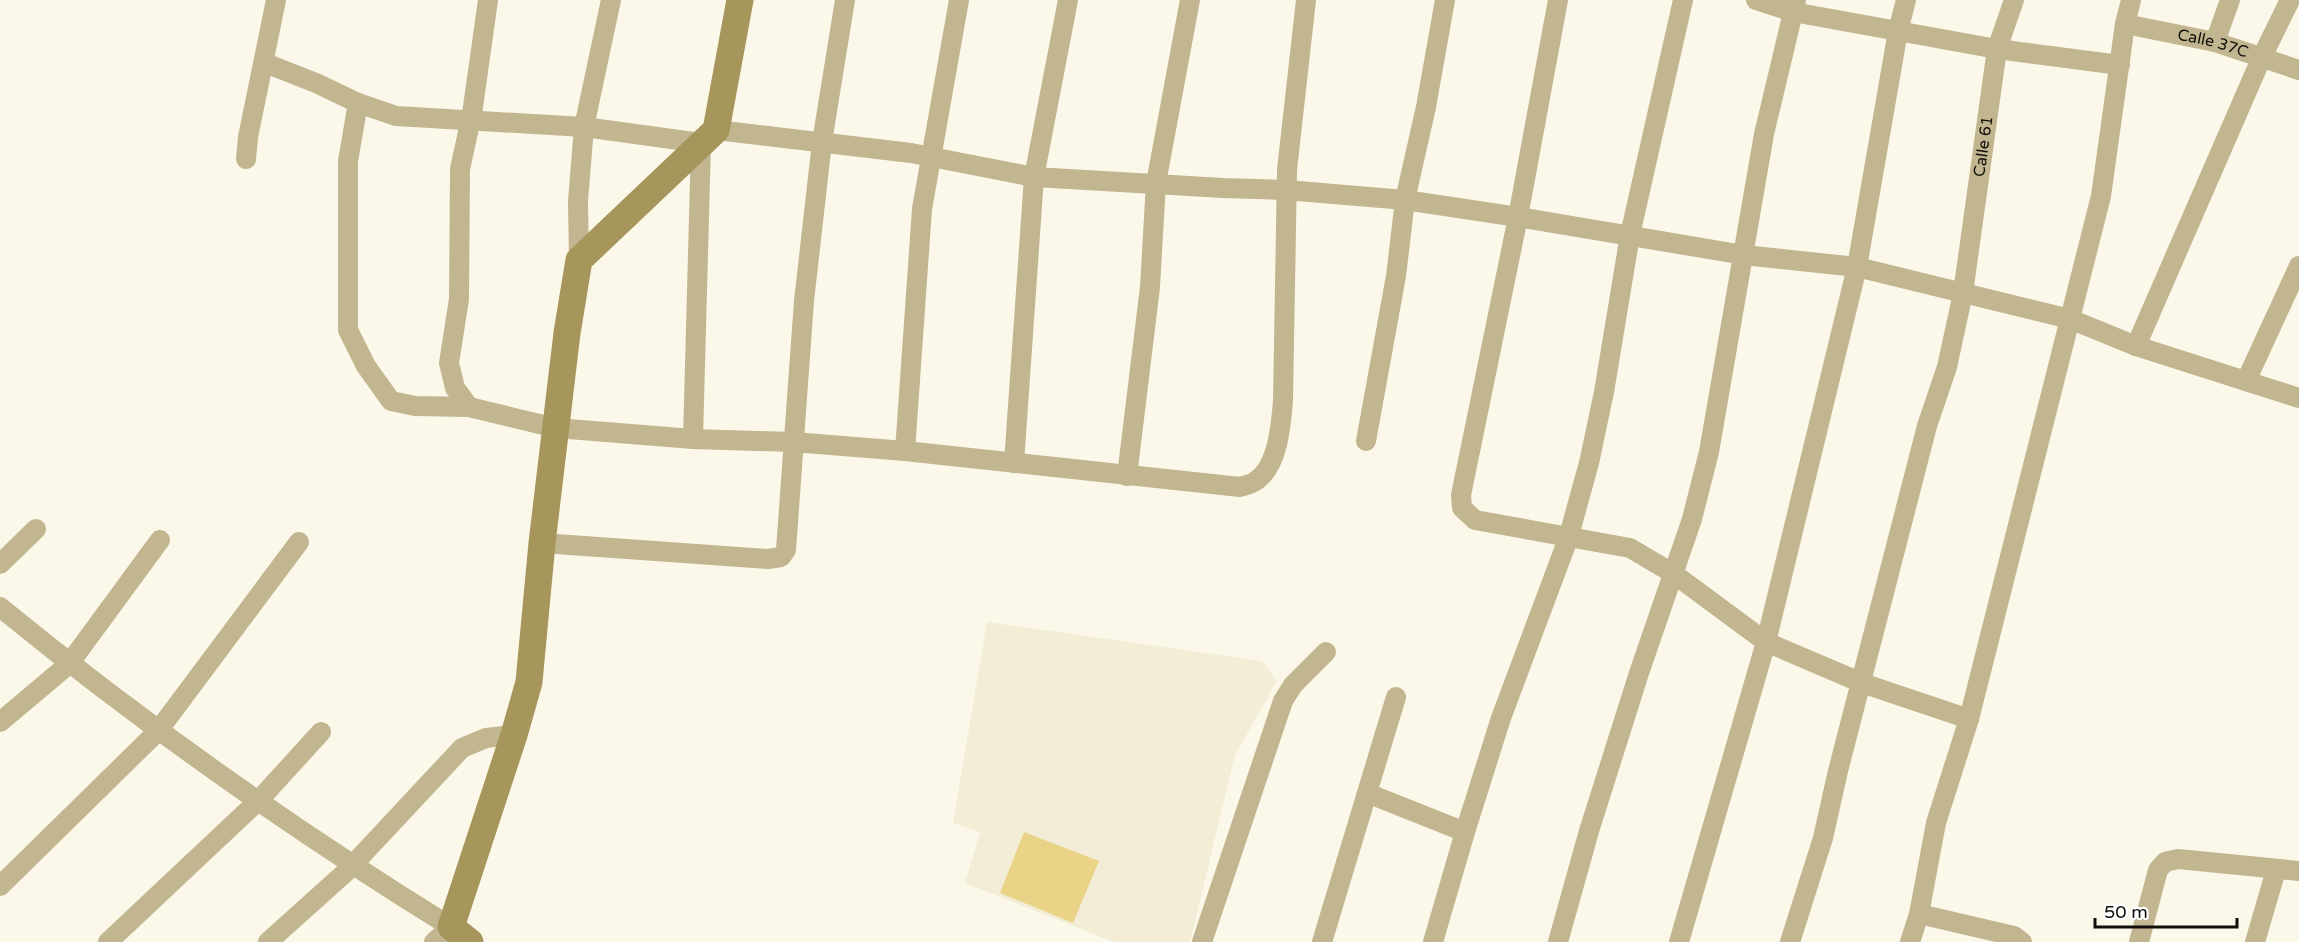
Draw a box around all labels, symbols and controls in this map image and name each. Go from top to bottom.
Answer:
street label: Calle 37C [2176,25,2251,62]
street label: Calle 61 [1969,115,1998,178]
scale bar [2095,891,2238,929]
text: 50 m [2104,901,2148,923]

